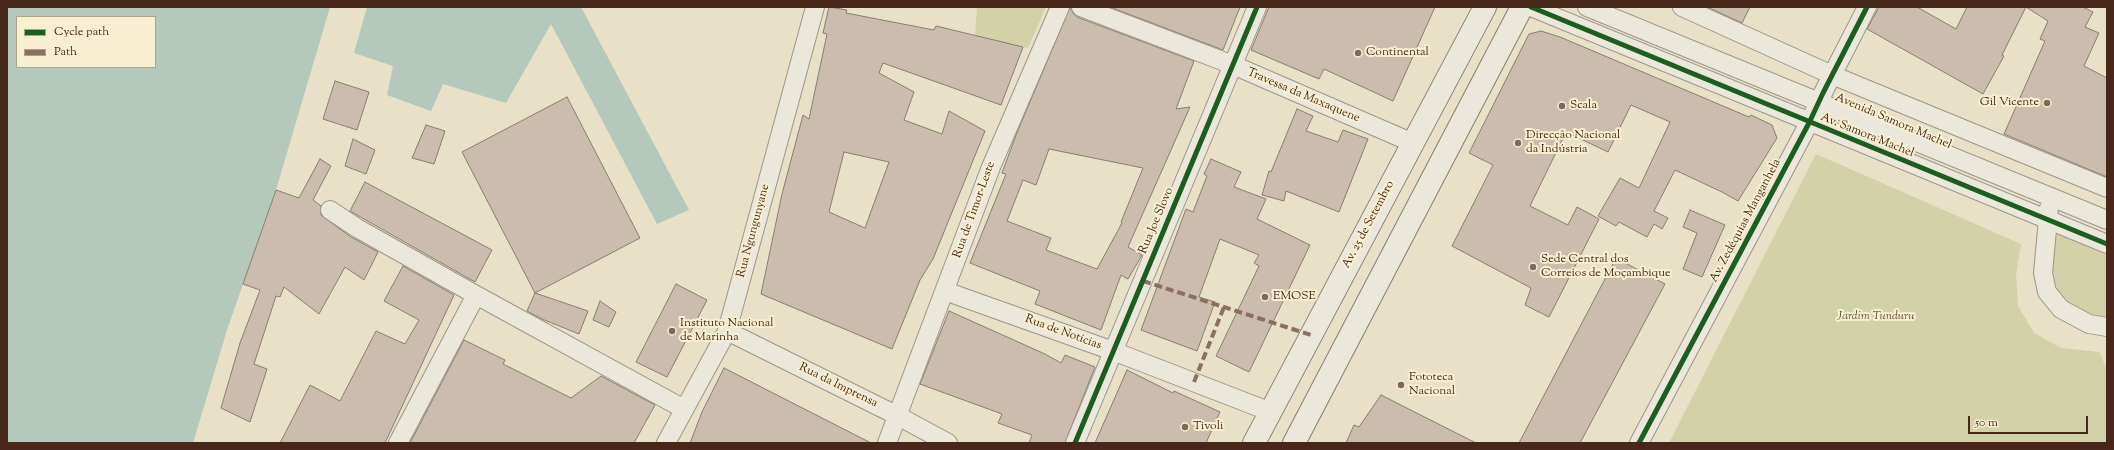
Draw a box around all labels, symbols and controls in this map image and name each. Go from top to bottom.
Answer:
legend [16,16,156,68]
text: Cycle path [54,23,109,41]
text: Path [54,43,77,61]
place label: Continental [1366,46,1429,60]
marker: Continental [1353,48,1363,58]
street label: Travessa da Maxaquene [1244,66,1362,126]
street label: Avenida Samora Machel [1833,91,1953,153]
place label: Gil Vicente [1980,96,2039,110]
marker: Gil Vicente [2042,98,2052,108]
place label: Scala [1570,99,1597,113]
marker: Scala [1557,101,1567,111]
street label: Av. Samora Machel [1818,111,1916,161]
place label: Direcção Nacional da Indústria [1526,129,1620,157]
marker: Direcção Nacional da Indústria [1513,138,1523,148]
street label: Av. Zedéquias Manganhela [1707,157,1785,285]
street label: Rua de Timor-Leste [951,160,999,260]
street label: Av. 25 de Setembro [1340,179,1398,271]
street label: Rua Ngungunyane [735,183,773,279]
street label: Rua Joe Slovo [1137,186,1177,256]
place label: Sede Central dos Correios de Moçambique [1541,253,1671,281]
marker: Sede Central dos Correios de Moçambique [1528,262,1538,272]
place label: EMOSE [1273,290,1316,304]
marker: EMOSE [1260,292,1270,302]
park label: Jardim Tunduru [1838,310,1914,324]
street label: Rua de Notícias [1023,312,1103,354]
place label: Instituto Nacional de Marinha [680,317,774,345]
marker: Instituto Nacional de Marinha [667,326,677,336]
street label: Rua da Imprensa [796,361,880,411]
place label: Fototeca Nacional [1409,371,1455,399]
marker: Fototeca Nacional [1396,380,1406,390]
scale bar [1970,408,2090,434]
text: 50 m [1975,414,1998,432]
place label: Tivoli [1193,420,1223,434]
marker: Tivoli [1180,422,1190,432]

